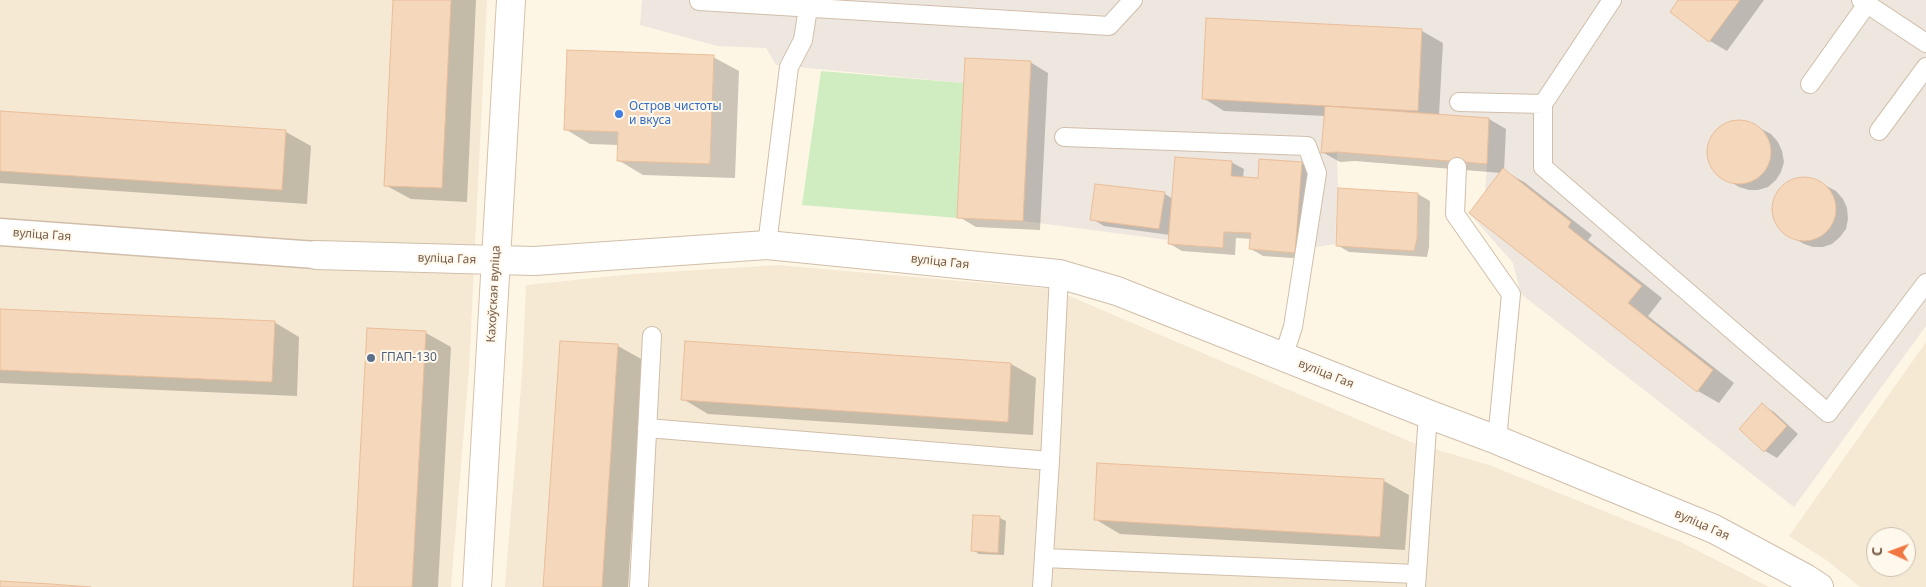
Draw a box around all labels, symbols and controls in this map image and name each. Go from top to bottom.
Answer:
place label: Остров чистоты и вкуса [629,100,722,128]
marker: Остров чистоты и вкуса [613,108,625,120]
street label: вуліца Гая [12,226,72,244]
street label: Кахоўская вуліца [484,245,504,343]
street label: вуліца Гая [417,251,477,267]
street label: вуліца Гая [910,252,970,272]
place label: ГПАП-130 [381,351,437,365]
marker: ГПАП-130 [365,352,377,364]
street label: вуліца Гая [1296,356,1356,392]
street label: вуліца Гая [1672,506,1732,544]
north arrow [1866,527,1916,577]
text: С [1867,547,1886,556]

